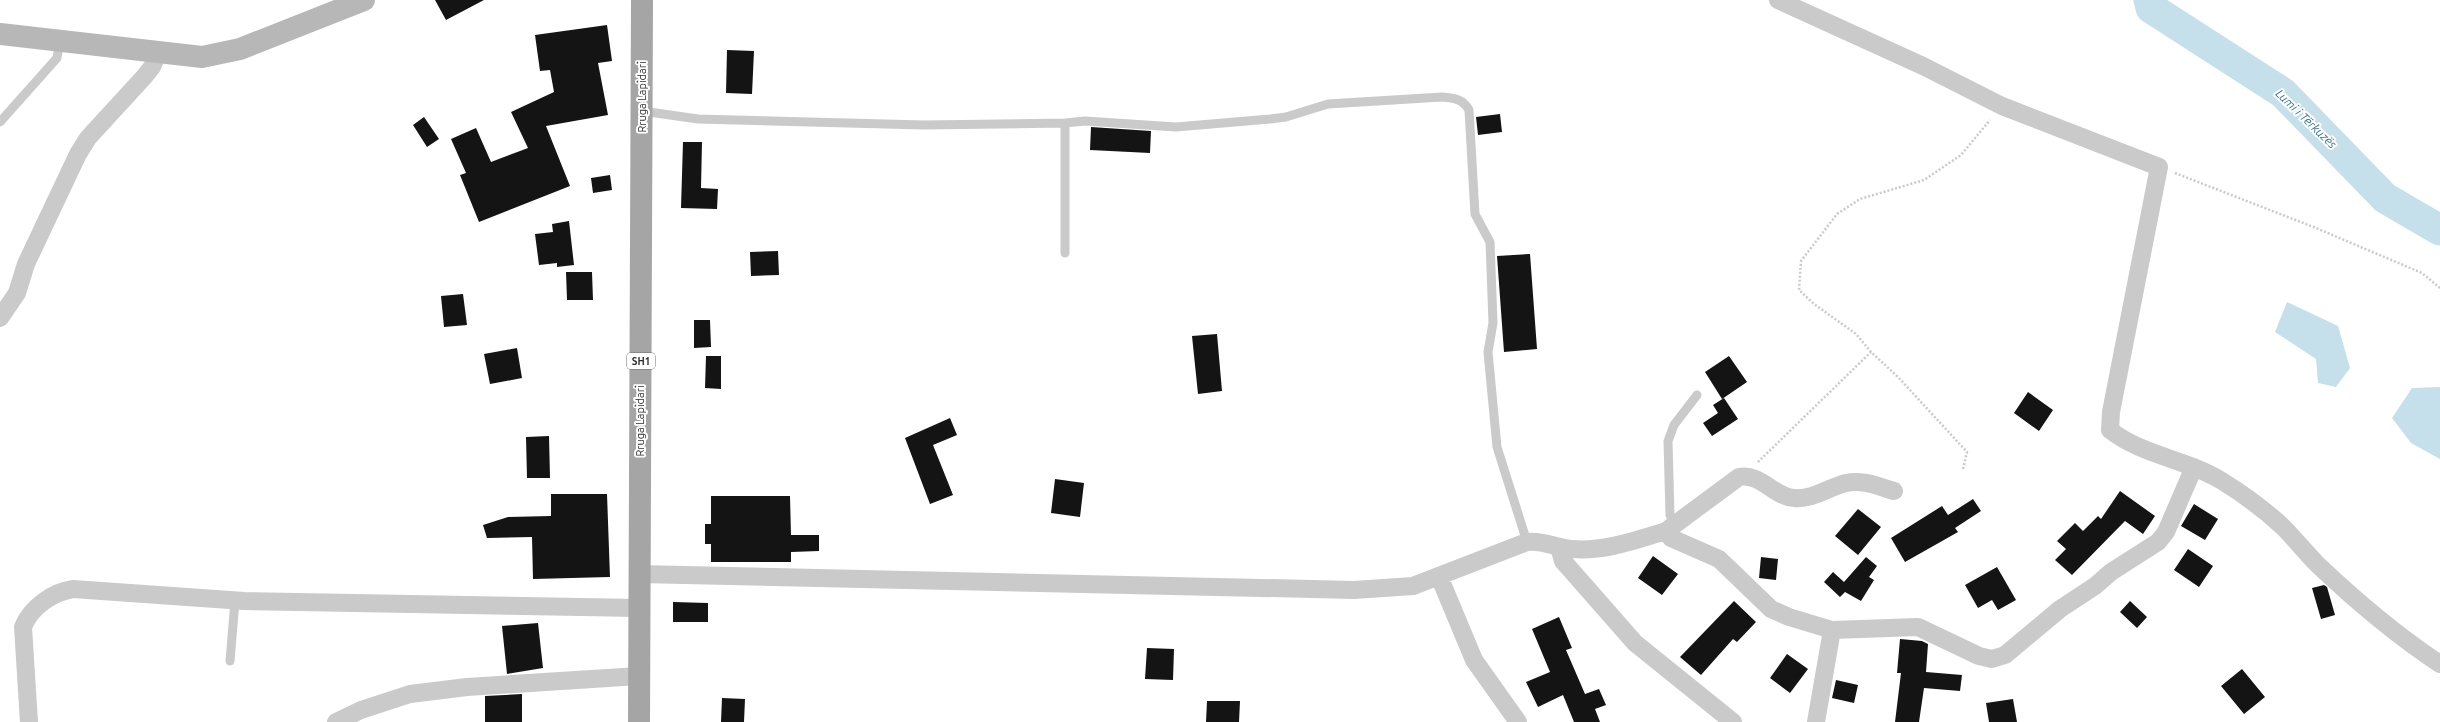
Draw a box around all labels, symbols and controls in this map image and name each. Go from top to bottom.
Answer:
street label: Rruga Lapidari [636,61,648,133]
water label: Lumi i Tërkuzës [2273,87,2339,151]
road number: SH1 [627,353,655,369]
street label: Rruga Lapidari [634,385,646,457]

